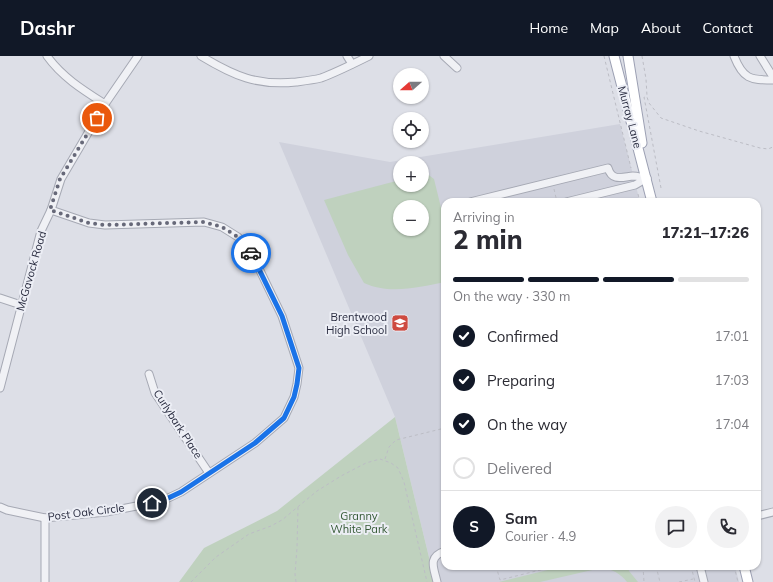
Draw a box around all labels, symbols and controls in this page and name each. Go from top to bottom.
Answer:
text: Dashr [20,16,75,40]
text: Home [529,19,568,37]
text: Map [590,19,619,37]
text: About [641,19,681,37]
text: Contact [703,19,753,37]
north arrow [393,68,429,104]
map controls [393,68,429,236]
street label: Murray Lane [615,84,645,150]
pin [80,101,114,135]
icon: bag [86,107,108,129]
button: locate [393,112,429,148]
button: + [393,156,429,192]
button: − [393,200,429,236]
text: Arriving in [453,209,515,225]
text: 2 min [453,223,523,256]
text: 17:21–17:26 [662,223,749,242]
street label: McGavock Road [13,229,49,313]
courier [231,233,271,273]
icon: car [240,242,262,264]
text: On the way · 330 m [453,288,570,304]
place label: Brentwood High School [326,310,387,337]
school or university icon: Brentwood High School [390,313,410,333]
icon: check [453,325,475,347]
text: Confirmed [487,327,558,346]
text: 17:01 [715,328,749,344]
icon: check [453,369,475,391]
text: Preparing [487,371,555,390]
text: 17:03 [715,372,749,388]
street label: Curlybark Place [150,387,206,461]
icon: check [453,413,475,435]
text: On the way [487,415,567,434]
text: 17:04 [715,416,749,432]
text: Delivered [487,459,552,478]
pin [135,486,169,520]
icon: home [141,492,163,514]
street label: Post Oak Circle [47,500,125,524]
button: chat [655,506,697,548]
button: phone [707,506,749,548]
park label: Granny White Park [330,509,388,536]
text: Sam [505,509,537,528]
text: S [469,517,479,536]
text: Courier · 4.9 [505,528,576,544]

